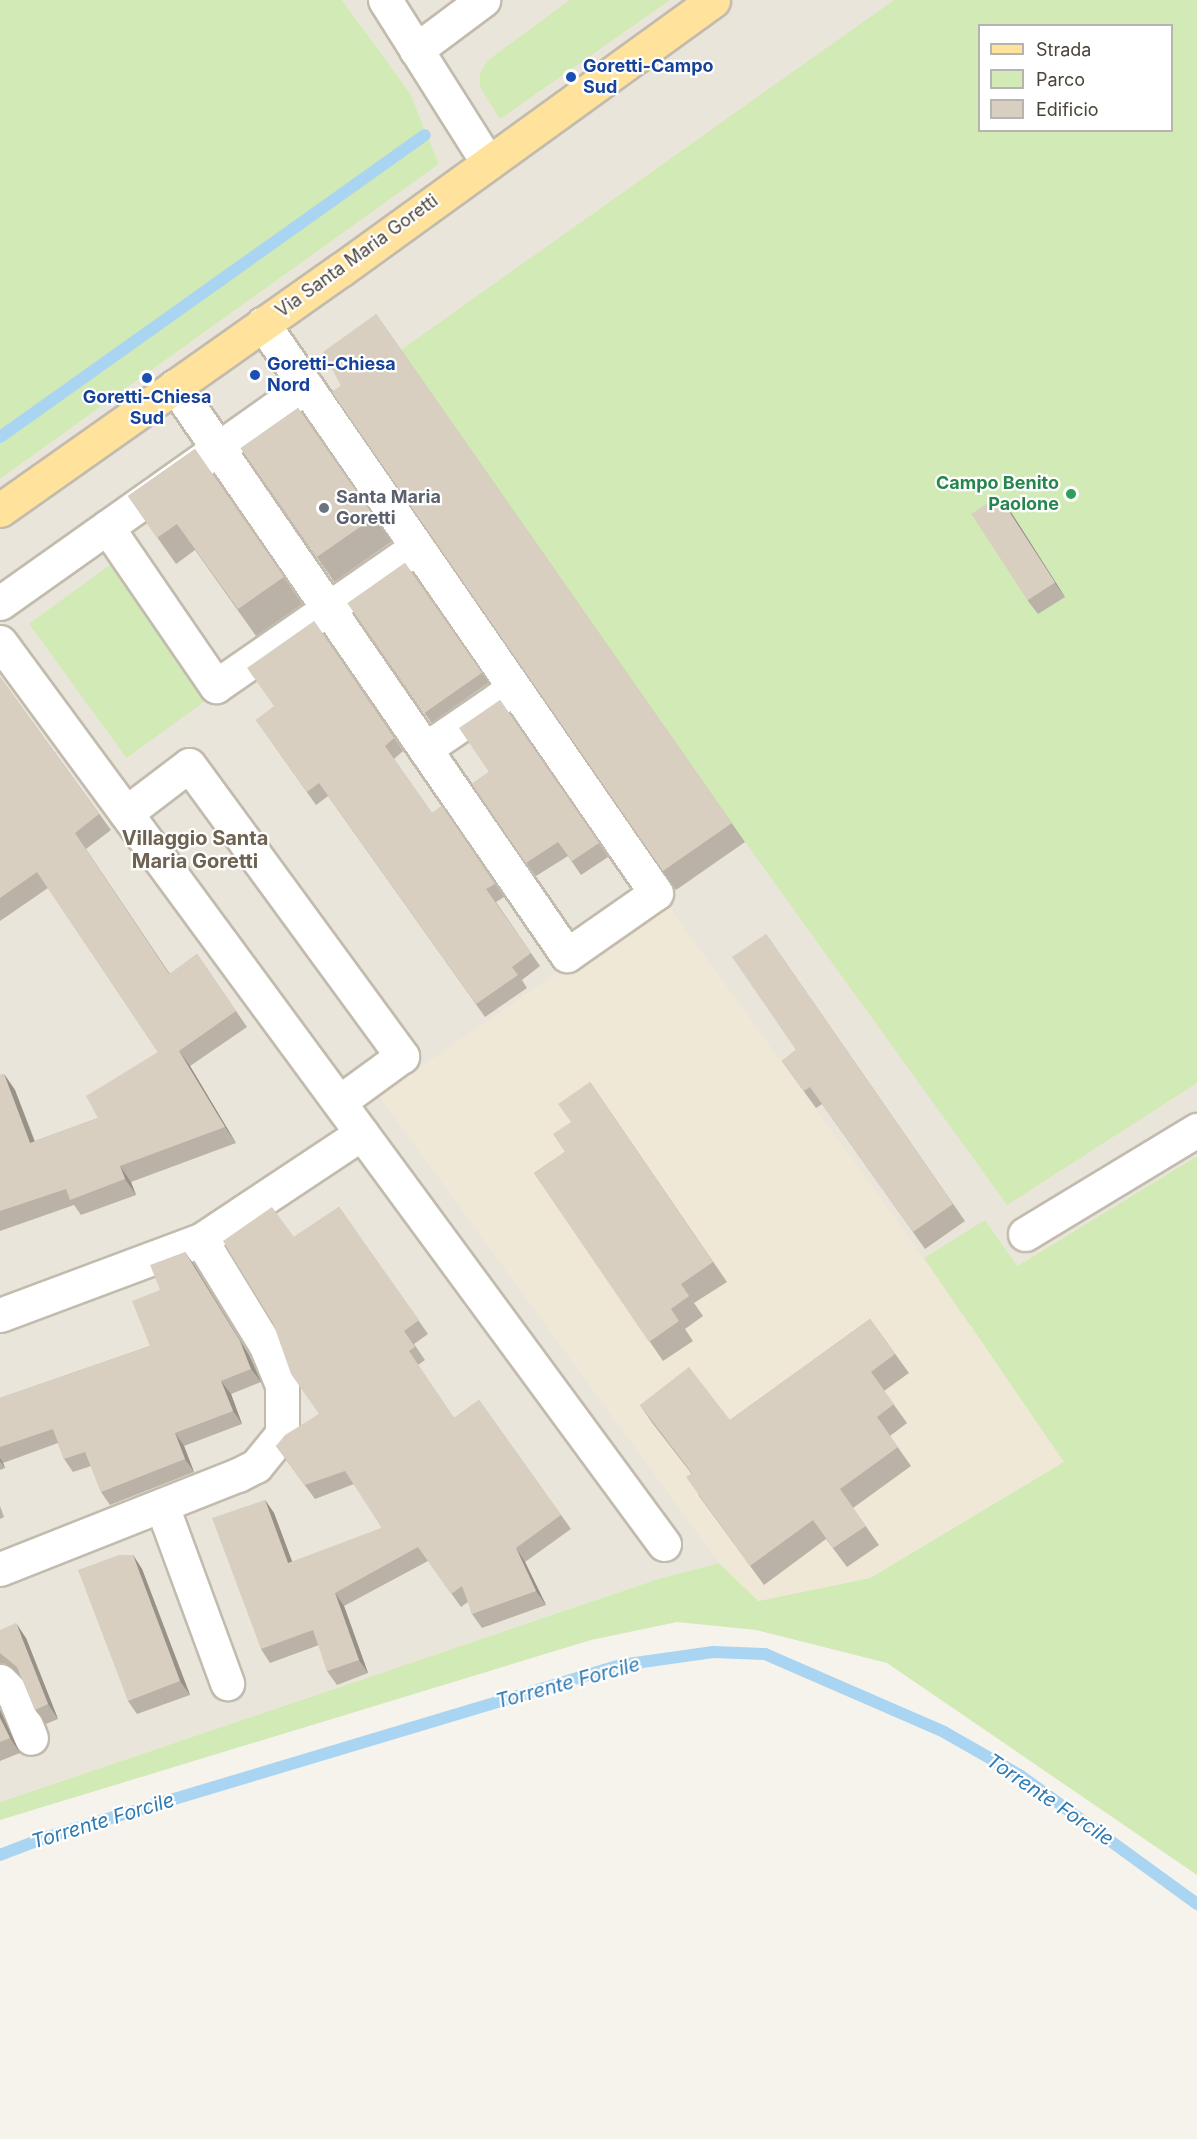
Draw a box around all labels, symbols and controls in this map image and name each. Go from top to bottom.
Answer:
legend [978,24,1173,132]
text: Strada [1036,39,1091,60]
place label: Goretti-Campo Sud [583,56,714,98]
text: Parco [1036,69,1085,90]
marker: Goretti-Campo Sud [564,70,578,84]
text: Edificio [1036,99,1099,120]
street label: Via Santa Maria Goretti [272,190,442,322]
place label: Goretti-Chiesa Nord [267,354,396,397]
marker: Goretti-Chiesa Nord [248,368,262,382]
marker: Goretti-Chiesa Sud [140,371,154,385]
place label: Goretti-Chiesa Sud [83,387,211,430]
place label: Campo Benito Paolone [936,473,1059,516]
place label: Santa Maria Goretti [336,487,441,530]
marker: Campo Benito Paolone [1064,487,1078,501]
marker: Santa Maria Goretti [317,501,331,515]
district label: Villaggio Santa Maria Goretti [122,826,268,873]
water label: Torrente Forcile [493,1652,643,1714]
water label: Torrente Forcile [982,1749,1118,1851]
water label: Torrente Forcile [29,1788,177,1854]

